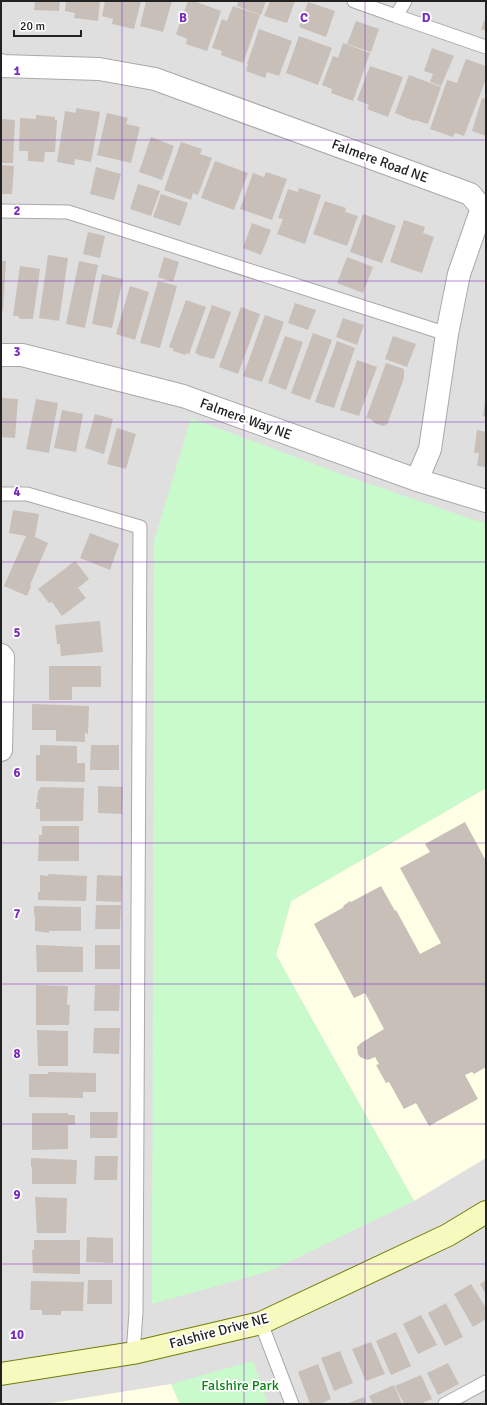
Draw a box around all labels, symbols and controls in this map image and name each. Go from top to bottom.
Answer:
text: B [179,10,187,26]
text: C [300,10,308,26]
text: D [422,10,431,26]
scale bar [14,12,81,38]
text: 20 m [20,19,45,34]
text: 1 [13,63,21,79]
street label: Falmere Road NE [329,136,431,186]
text: 2 [13,203,21,219]
text: 3 [13,344,21,360]
street label: Falmere Way NE [198,394,294,444]
text: 4 [13,484,21,500]
text: 5 [13,625,21,641]
text: 6 [13,765,21,781]
text: 7 [13,906,21,922]
text: 8 [13,1046,21,1062]
text: 9 [13,1187,21,1203]
street label: Falshire Drive NE [167,1310,271,1352]
text: 10 [10,1327,24,1343]
park label: Falshire Park [201,1377,279,1394]

